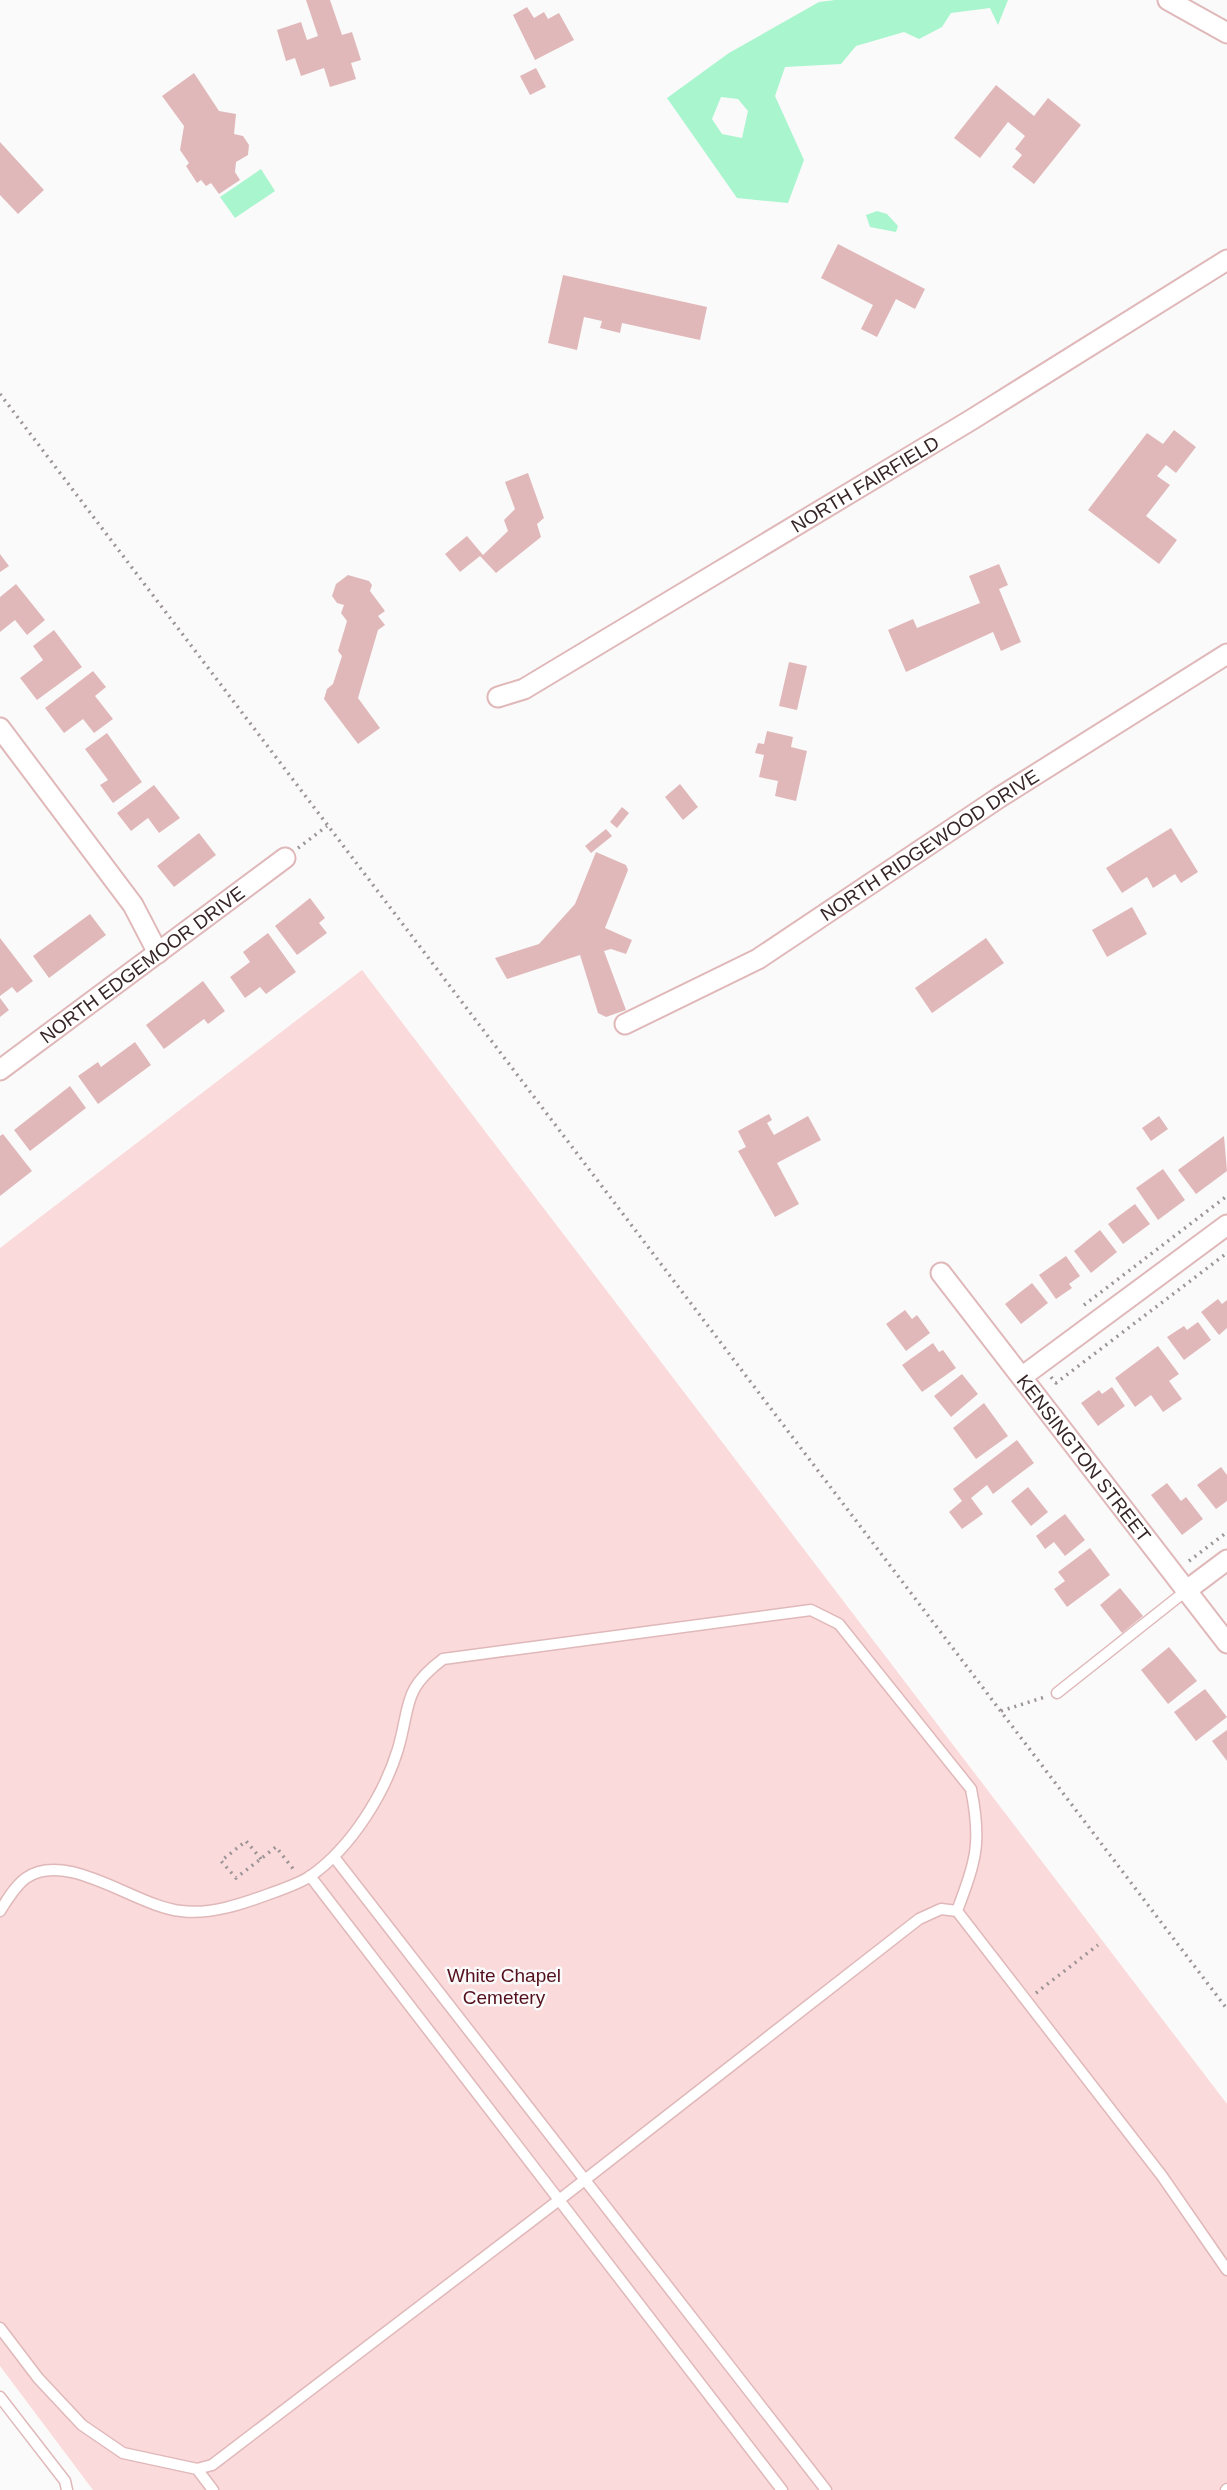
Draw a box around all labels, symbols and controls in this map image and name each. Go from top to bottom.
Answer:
street label: NORTH FAIRFIELD [787,431,943,536]
street label: NORTH RIDGEWOOD DRIVE [816,765,1042,925]
street label: NORTH EDGEMOOR DRIVE [36,882,248,1047]
street label: KENSINGTON STREET [1013,1370,1156,1546]
park label: White Chapel Cemetery [447,1965,561,2008]

